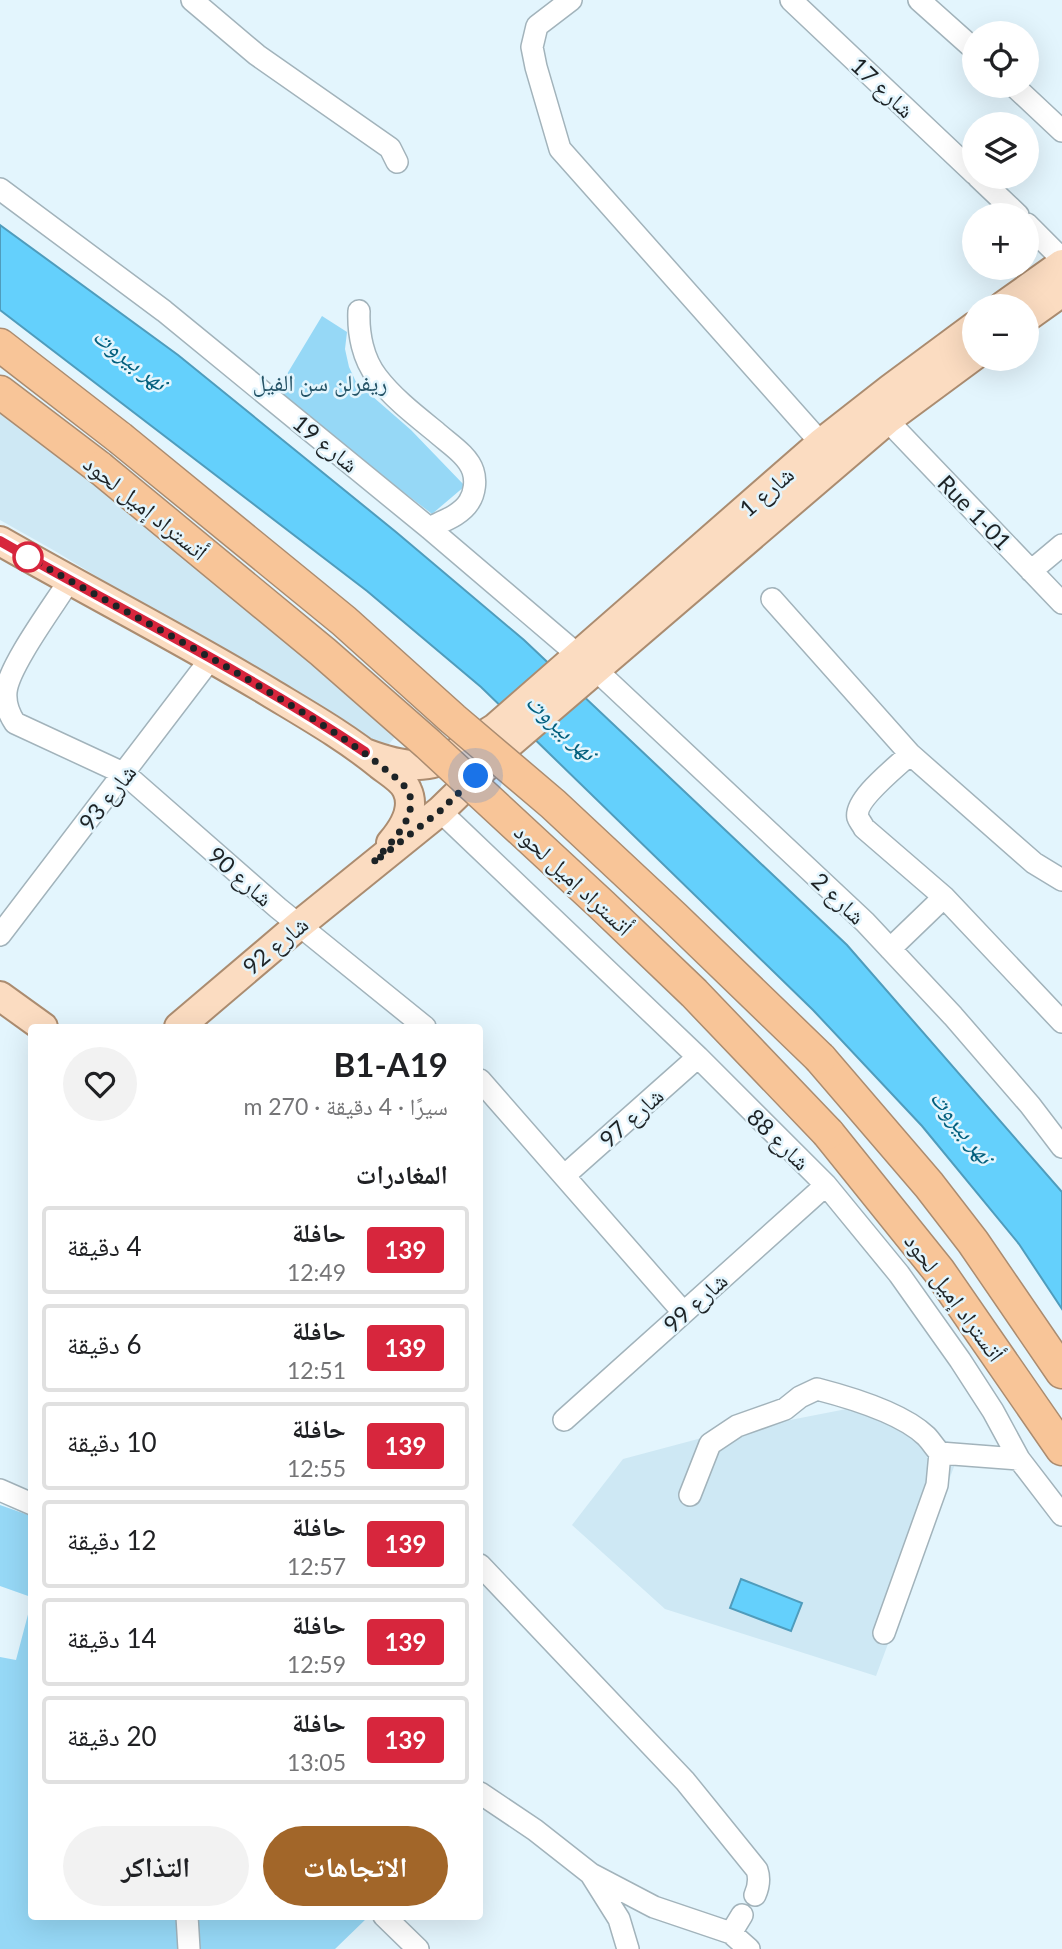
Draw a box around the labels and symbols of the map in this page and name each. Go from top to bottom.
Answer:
street label: شارع 17 [844,51,920,125]
water label: نهر بيروت [88,320,177,399]
park label: ريفرلن سن الفيل [253,368,387,397]
street label: شارع 19 [286,408,364,479]
street label: أتستراد إميل لحود [77,449,214,567]
street label: شارع 1 [733,460,800,524]
street label: Rue 1-01 [933,469,1017,555]
unlabelled marker [13,542,43,572]
water label: نهر بيروت [520,686,606,769]
street label: شارع 93 [72,758,143,837]
your location [458,758,493,793]
street label: أتستراد إميل لحود [508,817,639,942]
street label: شارع 90 [202,840,279,913]
street label: شارع 2 [805,866,872,931]
street label: شارع 92 [237,910,315,982]
street label: شارع 97 [593,1081,670,1154]
water label: نهر بيروت [925,1083,1003,1172]
street label: شارع 88 [740,1102,816,1177]
street label: أتستراد إميل لحود [898,1228,1011,1368]
street label: شارع 99 [657,1266,734,1339]

